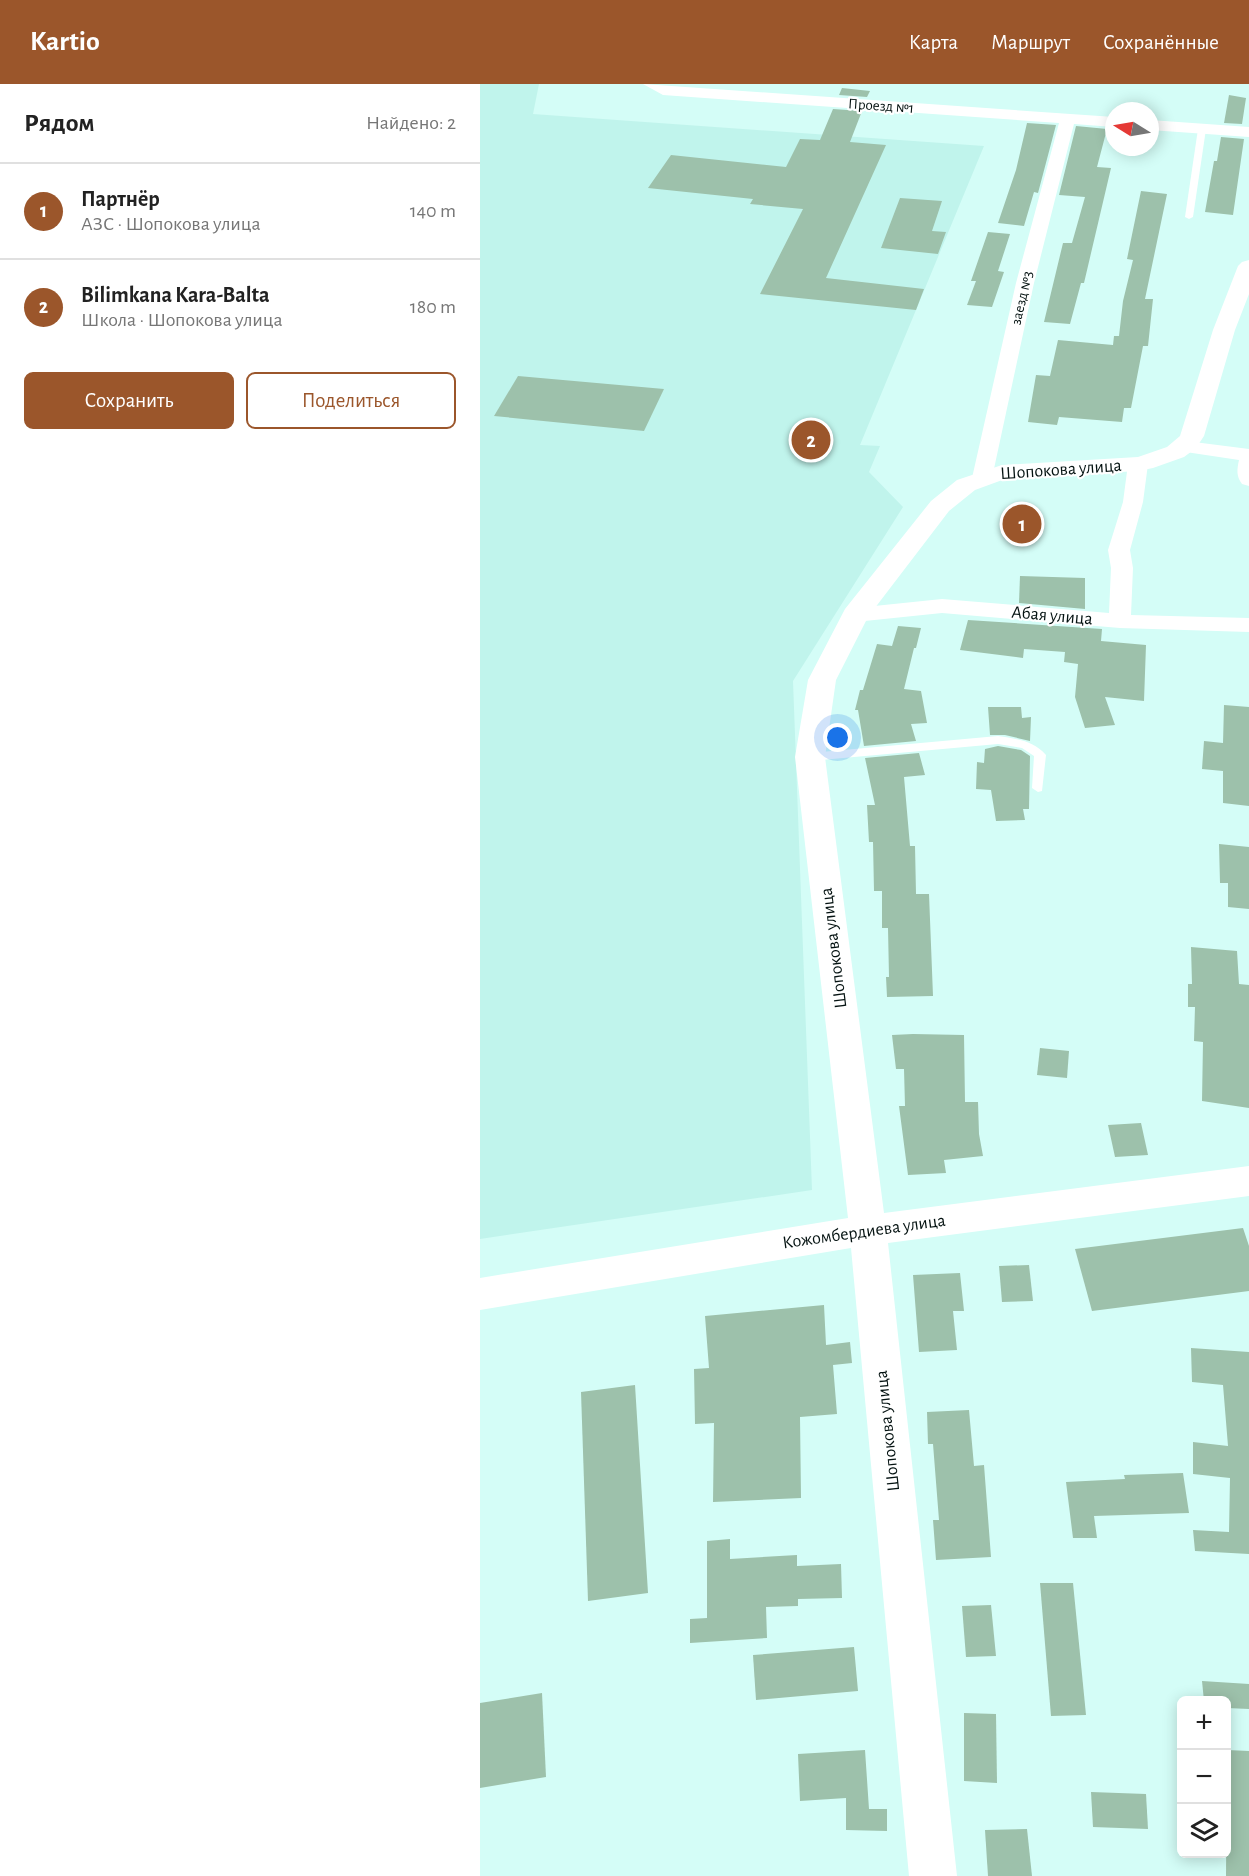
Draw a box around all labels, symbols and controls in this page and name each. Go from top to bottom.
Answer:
text: Kartio [30,28,100,56]
text: Карта [909,32,958,53]
text: Маршрут [991,32,1070,53]
text: Сохранённые [1103,32,1219,53]
street label: Проезд №1 [848,96,914,116]
north arrow [1105,102,1159,156]
text: Рядом [24,110,95,136]
text: Найдено: 2 [366,113,456,133]
text: Партнёр [81,188,160,210]
text: 1 [40,201,47,221]
text: 140 m [410,201,456,221]
text: АЗС · Шопокова улица [81,214,261,234]
street label: заезд №3 [1009,270,1035,326]
text: Bilimkana Kara-Balta [81,284,270,306]
text: 2 [39,297,48,317]
text: 180 m [410,297,456,317]
text: Школа · Шопокова улица [81,310,283,330]
button: Сохранить [24,372,234,429]
button: Поделиться [246,372,456,429]
pin: 2 [792,418,830,462]
street label: Шопокова улица [1000,457,1122,483]
pin: 1 [1002,502,1042,546]
street label: Абая улица [1011,602,1094,629]
your location [823,723,852,752]
street label: Шопокова улица [818,886,850,1010]
street label: Кожомбердиева улица [781,1211,947,1252]
street label: Шопокова улица [873,1370,903,1492]
map controls [1177,1696,1231,1858]
button: + [1177,1696,1231,1750]
button: − [1177,1750,1231,1804]
button: layers [1177,1804,1231,1858]

